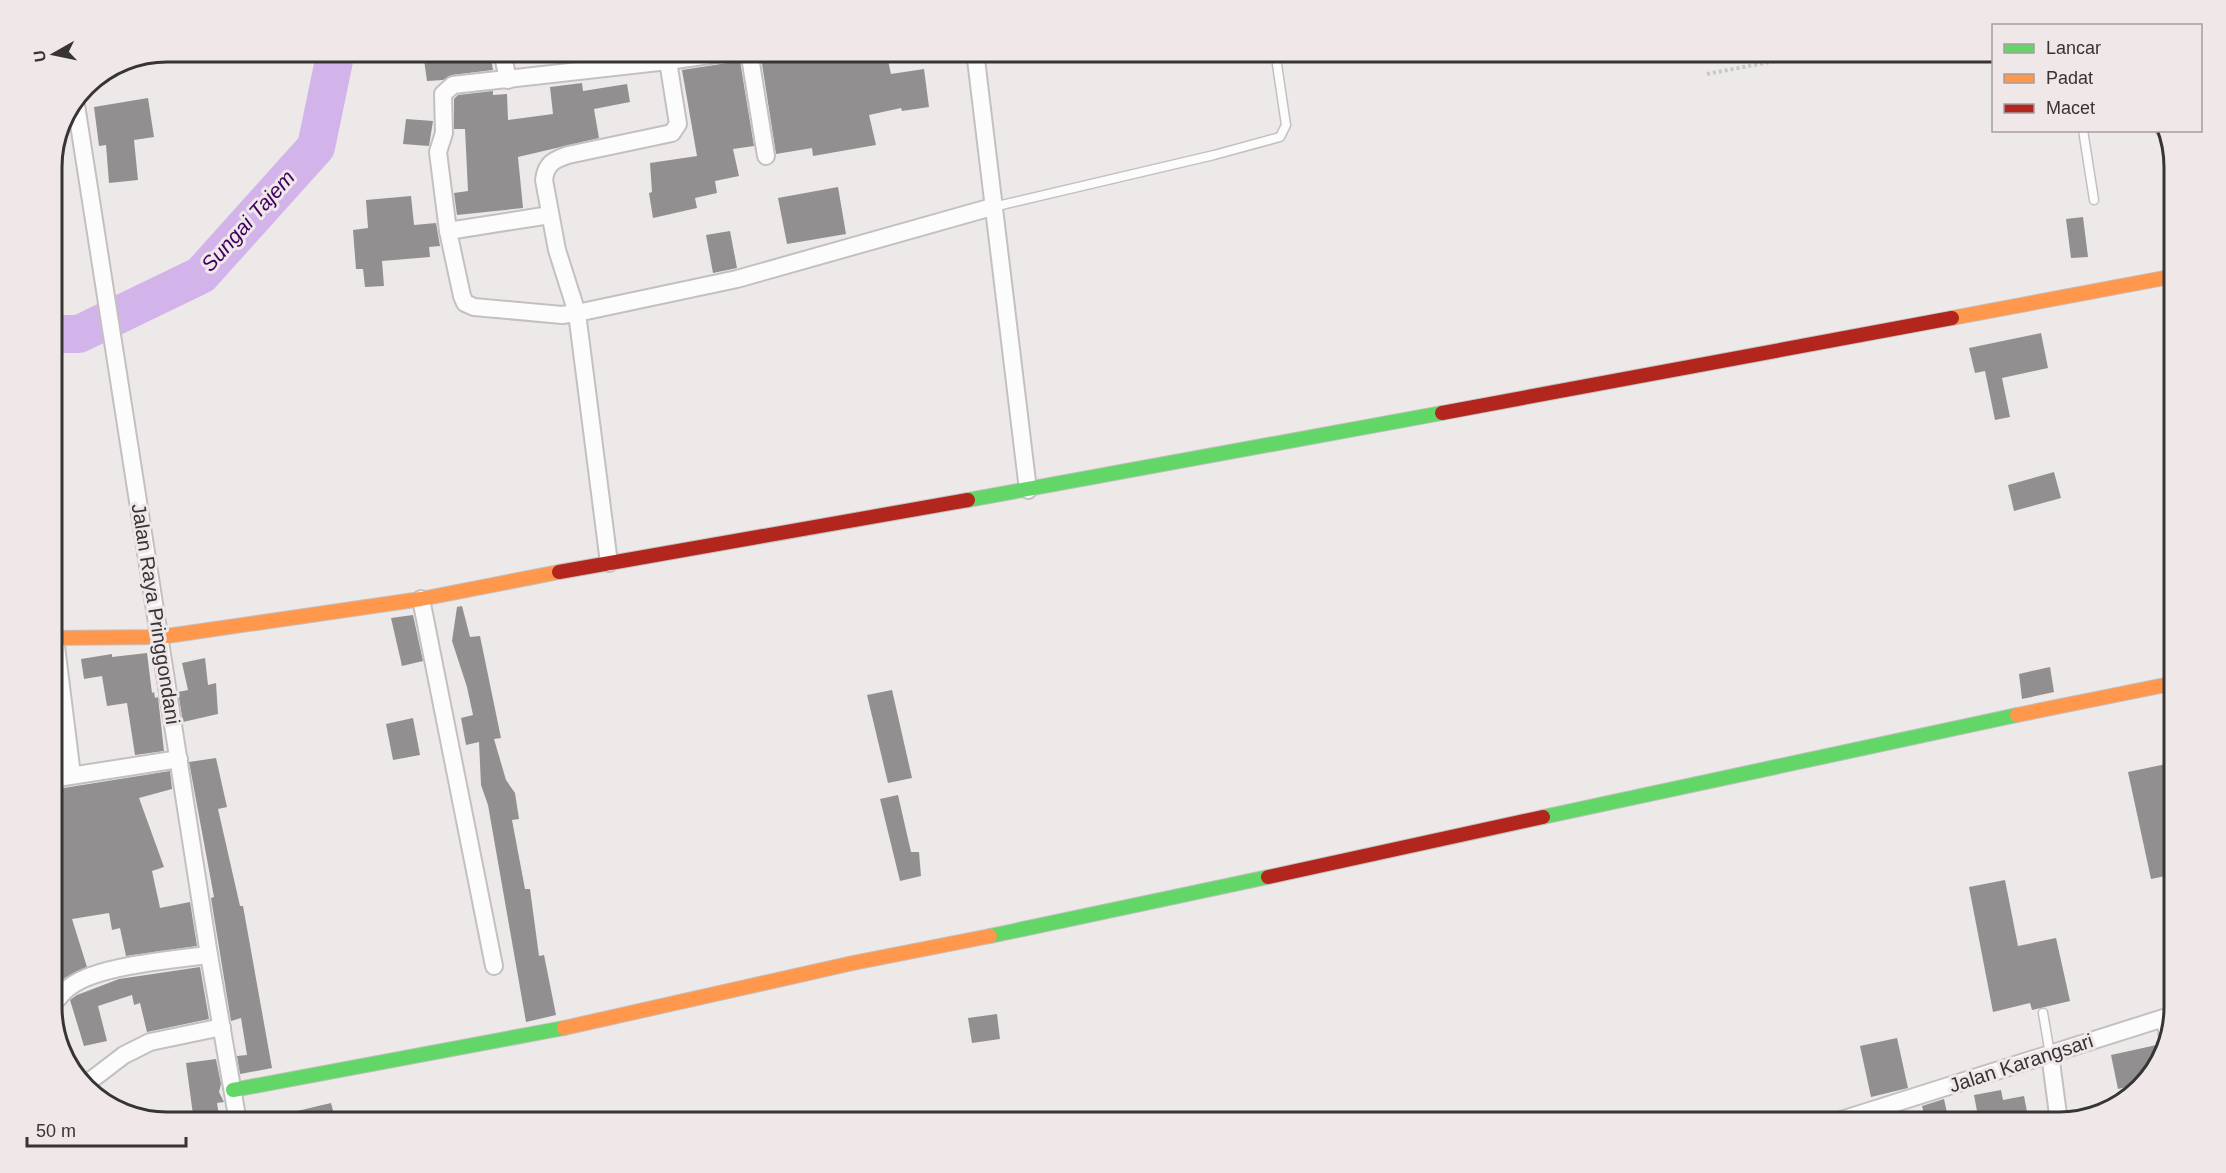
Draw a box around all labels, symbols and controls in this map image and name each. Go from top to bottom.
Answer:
north arrow [24,24,84,84]
legend [1992,24,2202,132]
text: Lancar [2046,38,2101,58]
text: U [30,49,49,63]
text: Padat [2046,68,2093,88]
text: Macet [2046,98,2095,118]
water label: Sungai Tajem [196,166,299,276]
street label: Jalan Raya Pringgondani [128,502,184,726]
street label: Jalan Karangsari [1946,1029,2096,1097]
scale bar [27,1110,186,1148]
text: 50 m [36,1121,76,1141]

